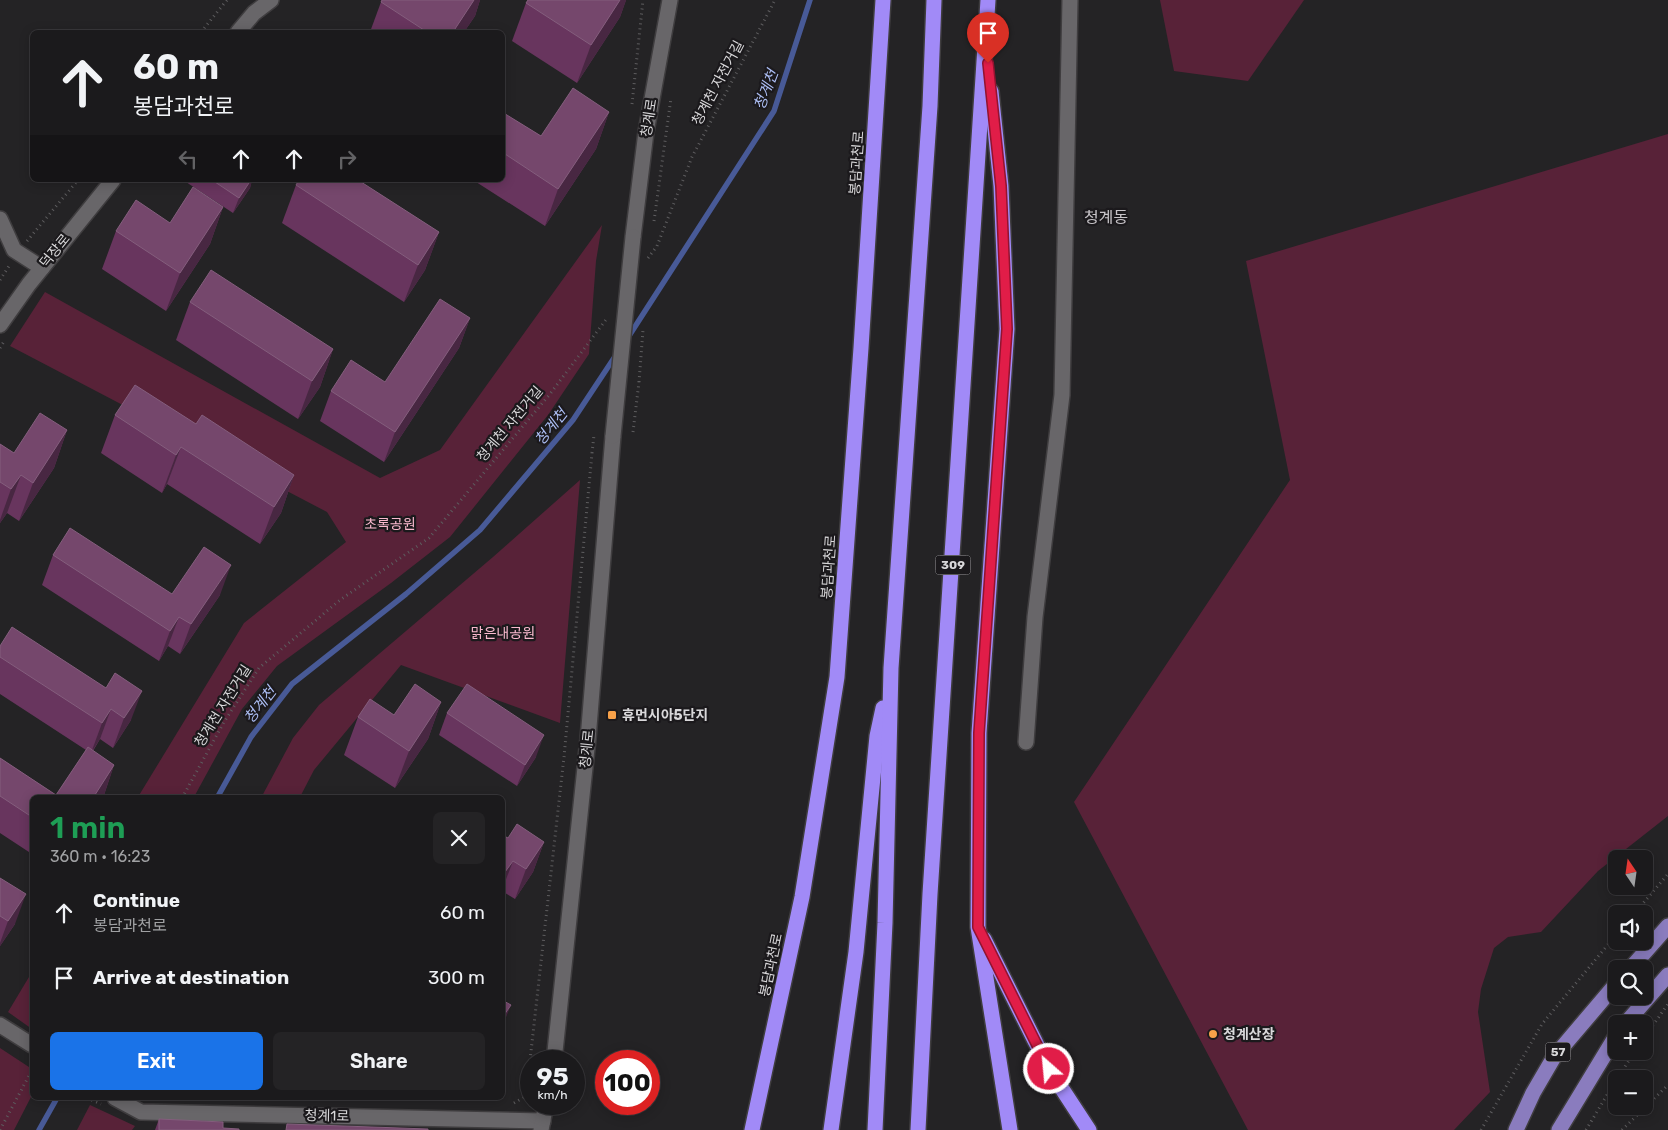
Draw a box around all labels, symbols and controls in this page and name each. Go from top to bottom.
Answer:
pin [967,12,1009,63]
icon: arrive [974,19,1002,47]
street label: 청계천 자전거길 [689,38,747,128]
text: 60 m [133,46,219,88]
icon: ahead [50,50,115,115]
water label: 청계천 [750,65,783,113]
text: 봉담과천로 [133,93,234,120]
street label: 청계로 [638,97,660,138]
street label: 봉담과천로 [846,130,868,196]
icon: left [174,145,202,173]
icon: ahead [227,145,255,173]
icon: ahead [280,145,308,173]
icon: right [333,145,361,173]
district label: 청계동 [1084,208,1128,227]
street label: 덕장로 [36,231,74,271]
street label: 청계천 자전거길 [473,383,547,465]
water label: 청계천 [531,404,572,449]
park label: 초록공원 [364,516,416,533]
street label: 봉담과천로 [818,534,840,600]
road number: 309 [936,556,970,574]
park label: 맑은내공원 [471,625,535,642]
street label: 청계천 자전거길 [191,662,255,750]
water label: 청계천 [240,681,281,727]
place label: 휴먼시아5단지 [622,707,708,724]
marker: 휴먼시아5단지 [606,709,618,721]
street label: 청계로 [577,729,597,769]
text: 1 min [50,810,125,846]
button: close [433,812,485,864]
text: 360 m · 16:23 [50,847,150,866]
north arrow [1608,850,1652,895]
map controls [1608,850,1653,1115]
text: Continue [93,889,180,912]
icon: ahead [50,899,78,927]
text: 60 m [440,901,485,924]
button: sound [1608,905,1653,950]
text: 봉담과천로 [93,916,167,935]
street label: 봉담과천로 [756,932,786,998]
button: search [1608,960,1653,1005]
icon: arrive [50,964,78,992]
text: Arrive at destination [93,966,289,989]
text: 300 m [428,966,485,989]
button: + [1608,1015,1653,1060]
place label: 청계산장 [1223,1026,1275,1043]
marker: 청계산장 [1207,1028,1219,1040]
button: Exit [50,1032,263,1090]
button: Share [273,1032,485,1090]
position arrow [1022,1042,1074,1094]
road number: 57 [1546,1042,1570,1062]
speed limit sign: 100 [595,1050,660,1115]
text: 95 [536,1062,569,1091]
button: − [1608,1070,1653,1115]
text: km/h [538,1088,567,1102]
street label: 청계1로 [305,1107,350,1125]

